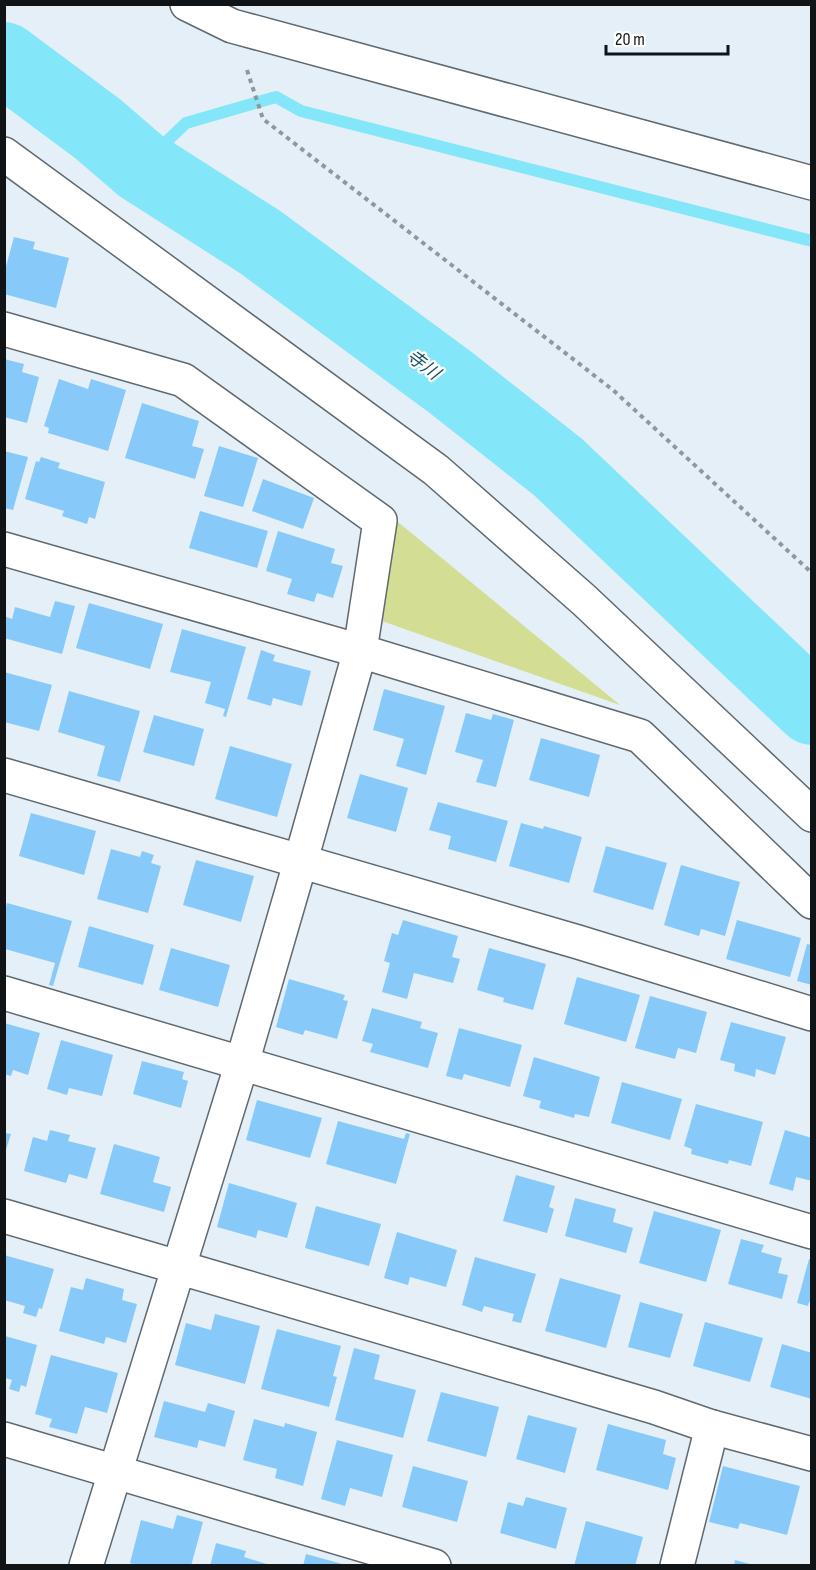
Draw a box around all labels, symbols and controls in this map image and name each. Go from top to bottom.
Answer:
scale bar [606,18,728,56]
text: 20 m [615,29,645,50]
water label: 寺川 [402,346,445,385]

